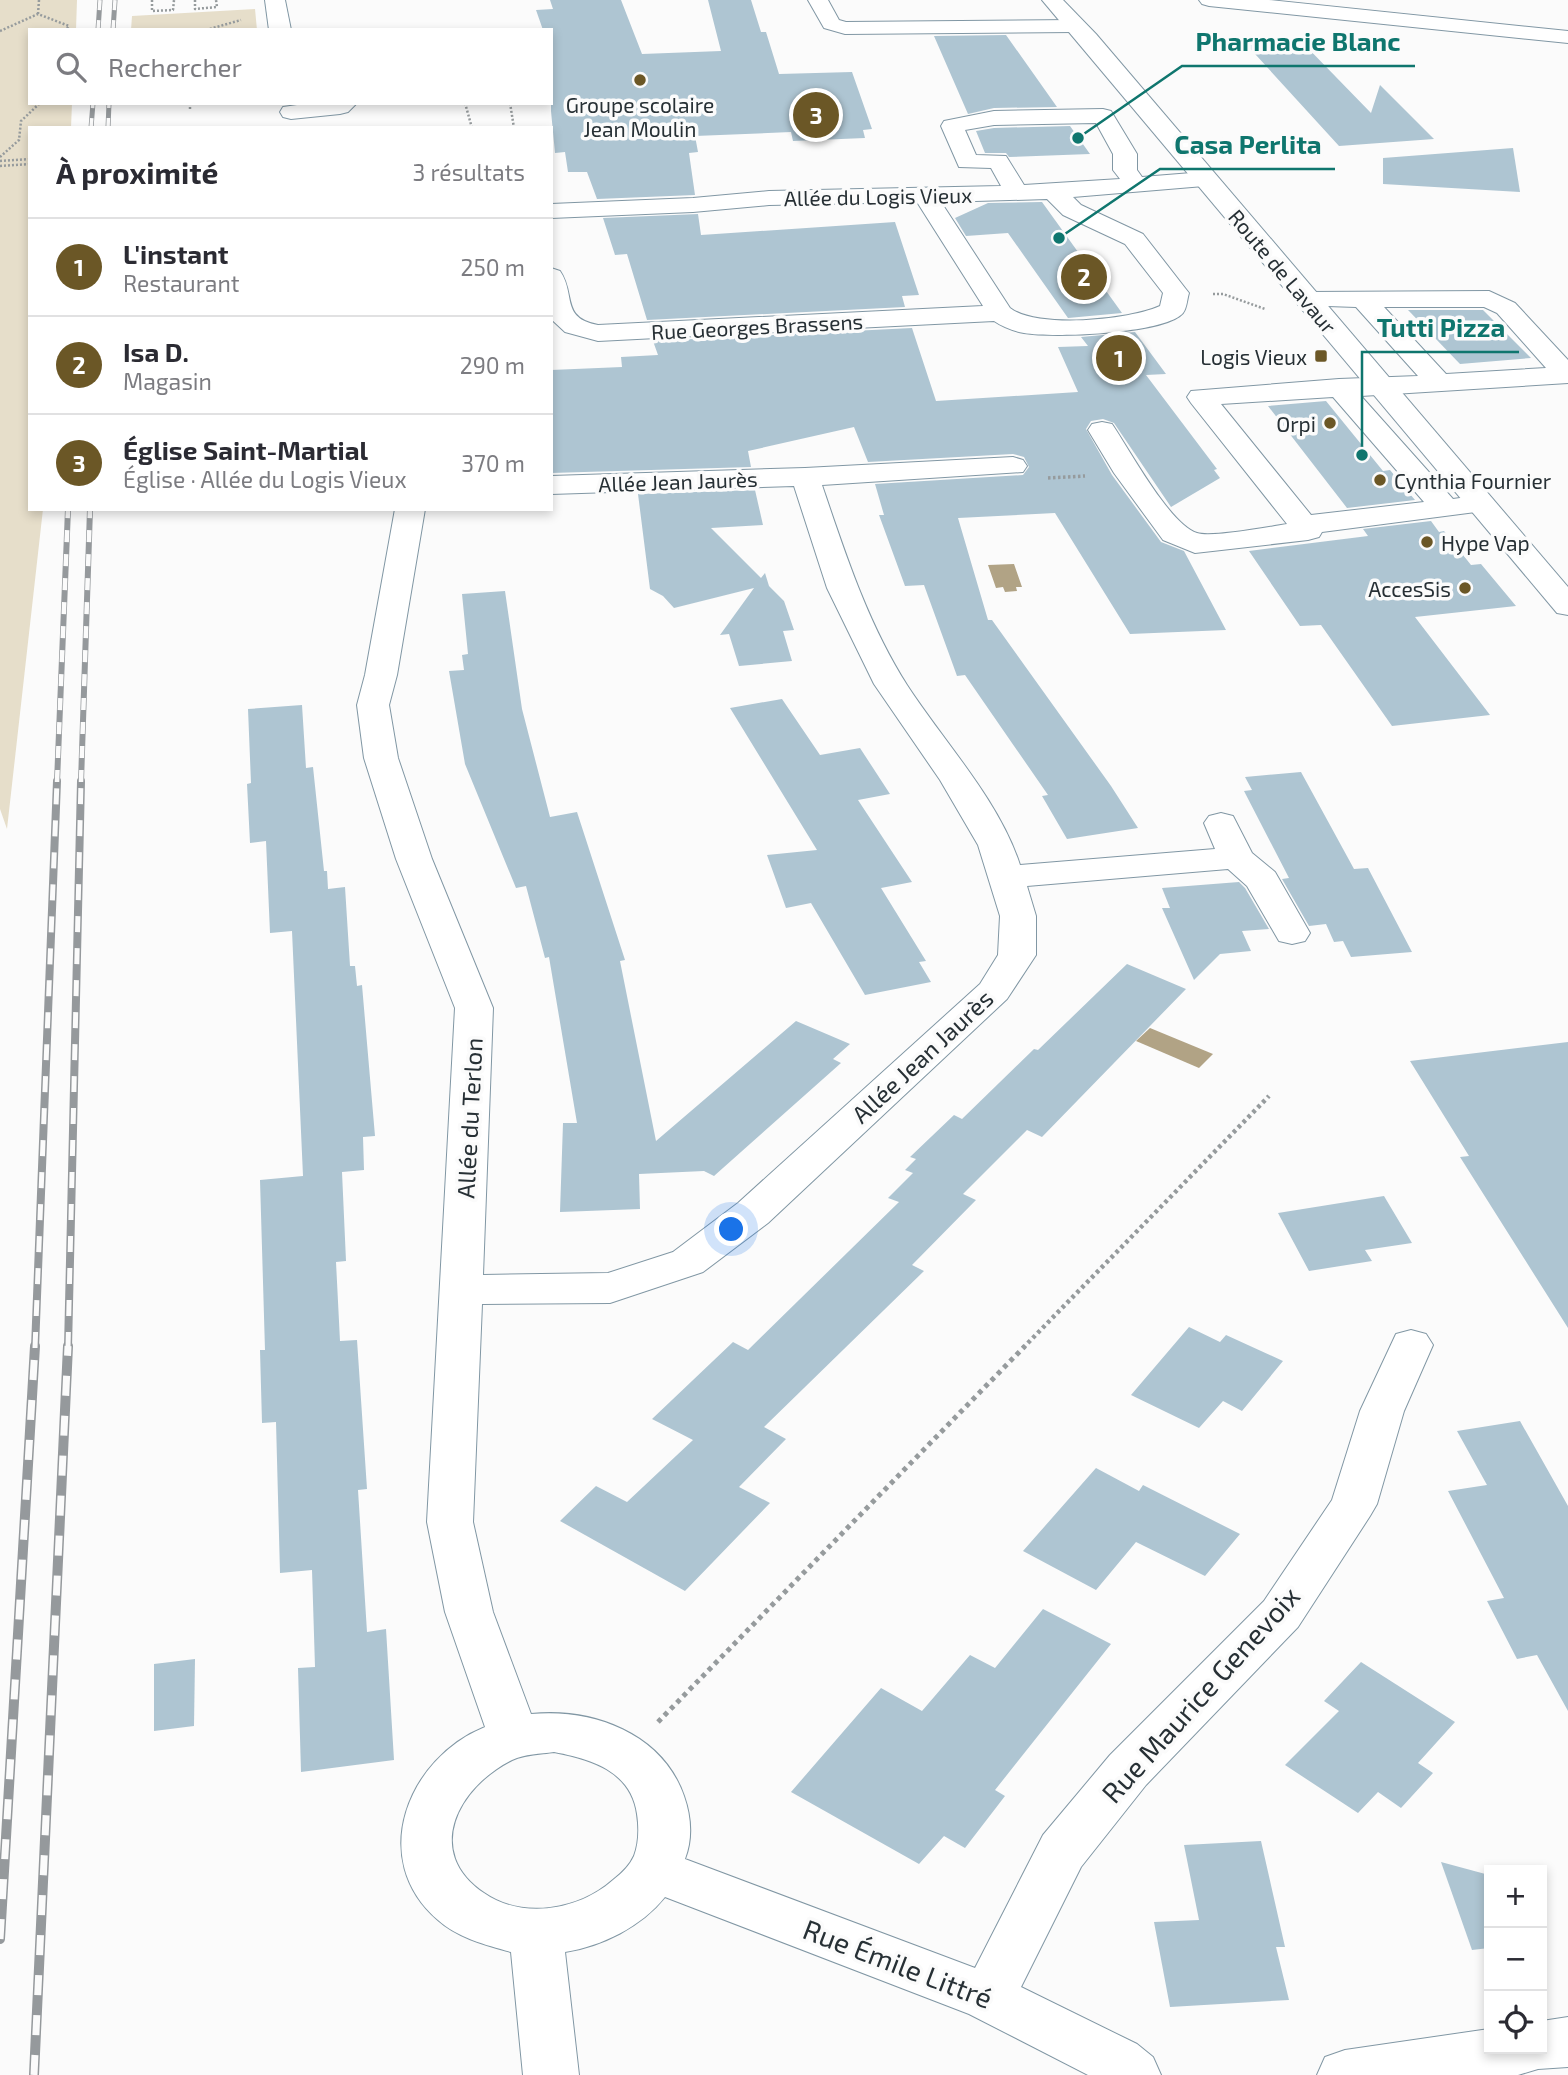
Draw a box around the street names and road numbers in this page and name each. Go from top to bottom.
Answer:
street label: Allée du Logis Vieux [784,182,972,210]
street label: Route de Lavaur [1224,204,1342,338]
street label: Rue Georges Brassens [650,308,864,344]
street label: Allée Jean Jaurès [598,466,758,496]
street label: Allée Jean Jaurès [845,983,999,1129]
street label: Allée du Terlon [450,1037,488,1199]
street label: Rue Maurice Genevoix [1094,1579,1306,1809]
street label: Rue Émile Littré [799,1911,997,2015]

